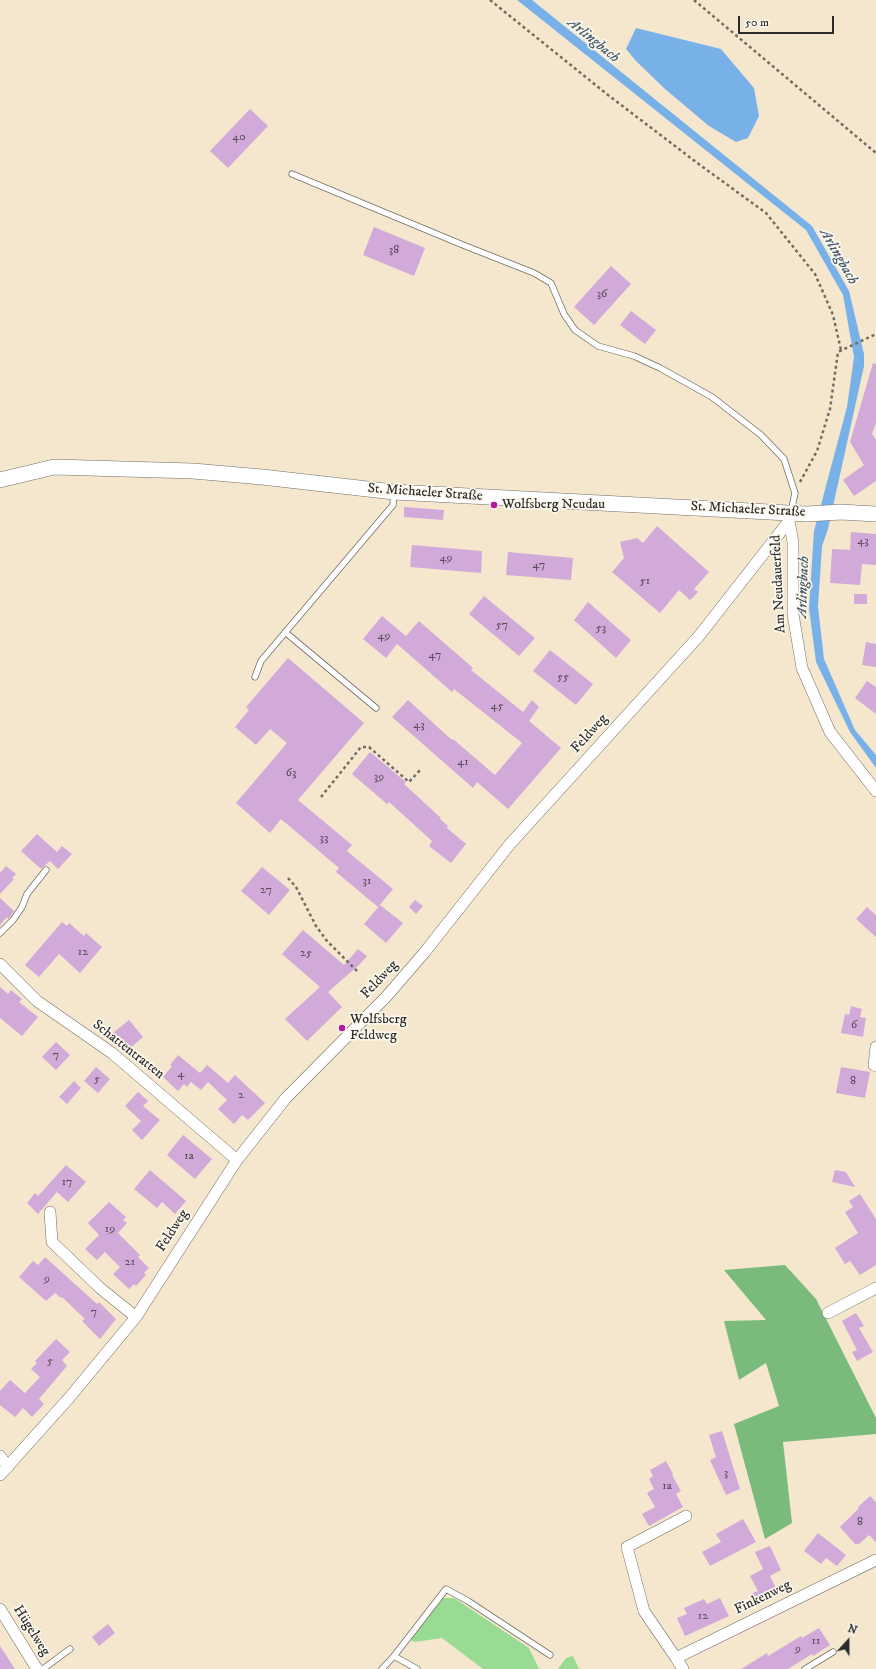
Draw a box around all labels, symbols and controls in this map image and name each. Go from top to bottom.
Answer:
scale bar [740,8,836,34]
water label: Arlingbach [563,15,623,67]
text: 50 m [745,15,769,30]
house number: 40 [232,131,246,145]
water label: Arlingbach [815,226,861,288]
house number: 38 [389,244,399,258]
house number: 36 [597,288,607,302]
street label: St. Michaeler Straße [367,481,483,505]
place label: Wolfsberg Neudau [502,497,605,513]
street label: St. Michaeler Straße [690,499,806,521]
marker: Wolfsberg Neudau [489,500,499,510]
street label: Am Neudauerfeld [768,534,790,634]
house number: 43 [857,535,869,549]
house number: 49 [440,552,452,566]
water label: Arlingbach [794,556,814,618]
house number: 47 [533,559,545,573]
house number: 51 [640,575,650,589]
house number: 57 [496,619,508,633]
house number: 53 [596,622,606,636]
house number: 49 [378,630,390,644]
house number: 47 [429,649,441,663]
house number: 55 [557,671,569,685]
house number: 45 [491,700,503,714]
street label: Feldweg [568,711,612,757]
house number: 43 [413,719,425,733]
house number: 41 [457,756,469,770]
house number: 63 [286,767,296,781]
house number: 39 [374,771,384,785]
house number: 33 [320,832,328,846]
house number: 31 [363,875,371,889]
house number: 27 [260,884,272,898]
house number: 12 [78,946,88,960]
house number: 25 [300,947,312,961]
street label: Feldweg [358,957,402,1003]
place label: Wolfsberg Feldweg [350,1012,407,1044]
street label: Schattentratten [89,1017,167,1083]
house number: 6 [851,1019,857,1033]
marker: Wolfsberg Feldweg [337,1023,347,1033]
house number: 7 [53,1049,59,1063]
house number: 4 [178,1068,184,1082]
house number: 5 [94,1073,100,1087]
house number: 8 [850,1075,856,1089]
house number: 2 [238,1089,244,1103]
house number: 1a [184,1150,194,1164]
house number: 17 [62,1176,72,1190]
street label: Feldweg [153,1207,193,1255]
house number: 19 [105,1223,115,1237]
house number: 21 [125,1256,135,1270]
house number: 9 [44,1273,50,1287]
house number: 7 [91,1306,97,1320]
house number: 5 [47,1355,53,1369]
house number: 3 [724,1467,728,1481]
house number: 1a [662,1480,672,1494]
house number: 8 [857,1516,863,1530]
street label: Finkenweg [732,1577,794,1619]
street label: Hügelweg [9,1603,53,1659]
house number: 12 [698,1610,708,1624]
north arrow [828,1621,868,1661]
text: N [846,1622,859,1638]
house number: 11 [812,1635,820,1649]
house number: 9 [795,1643,801,1657]

